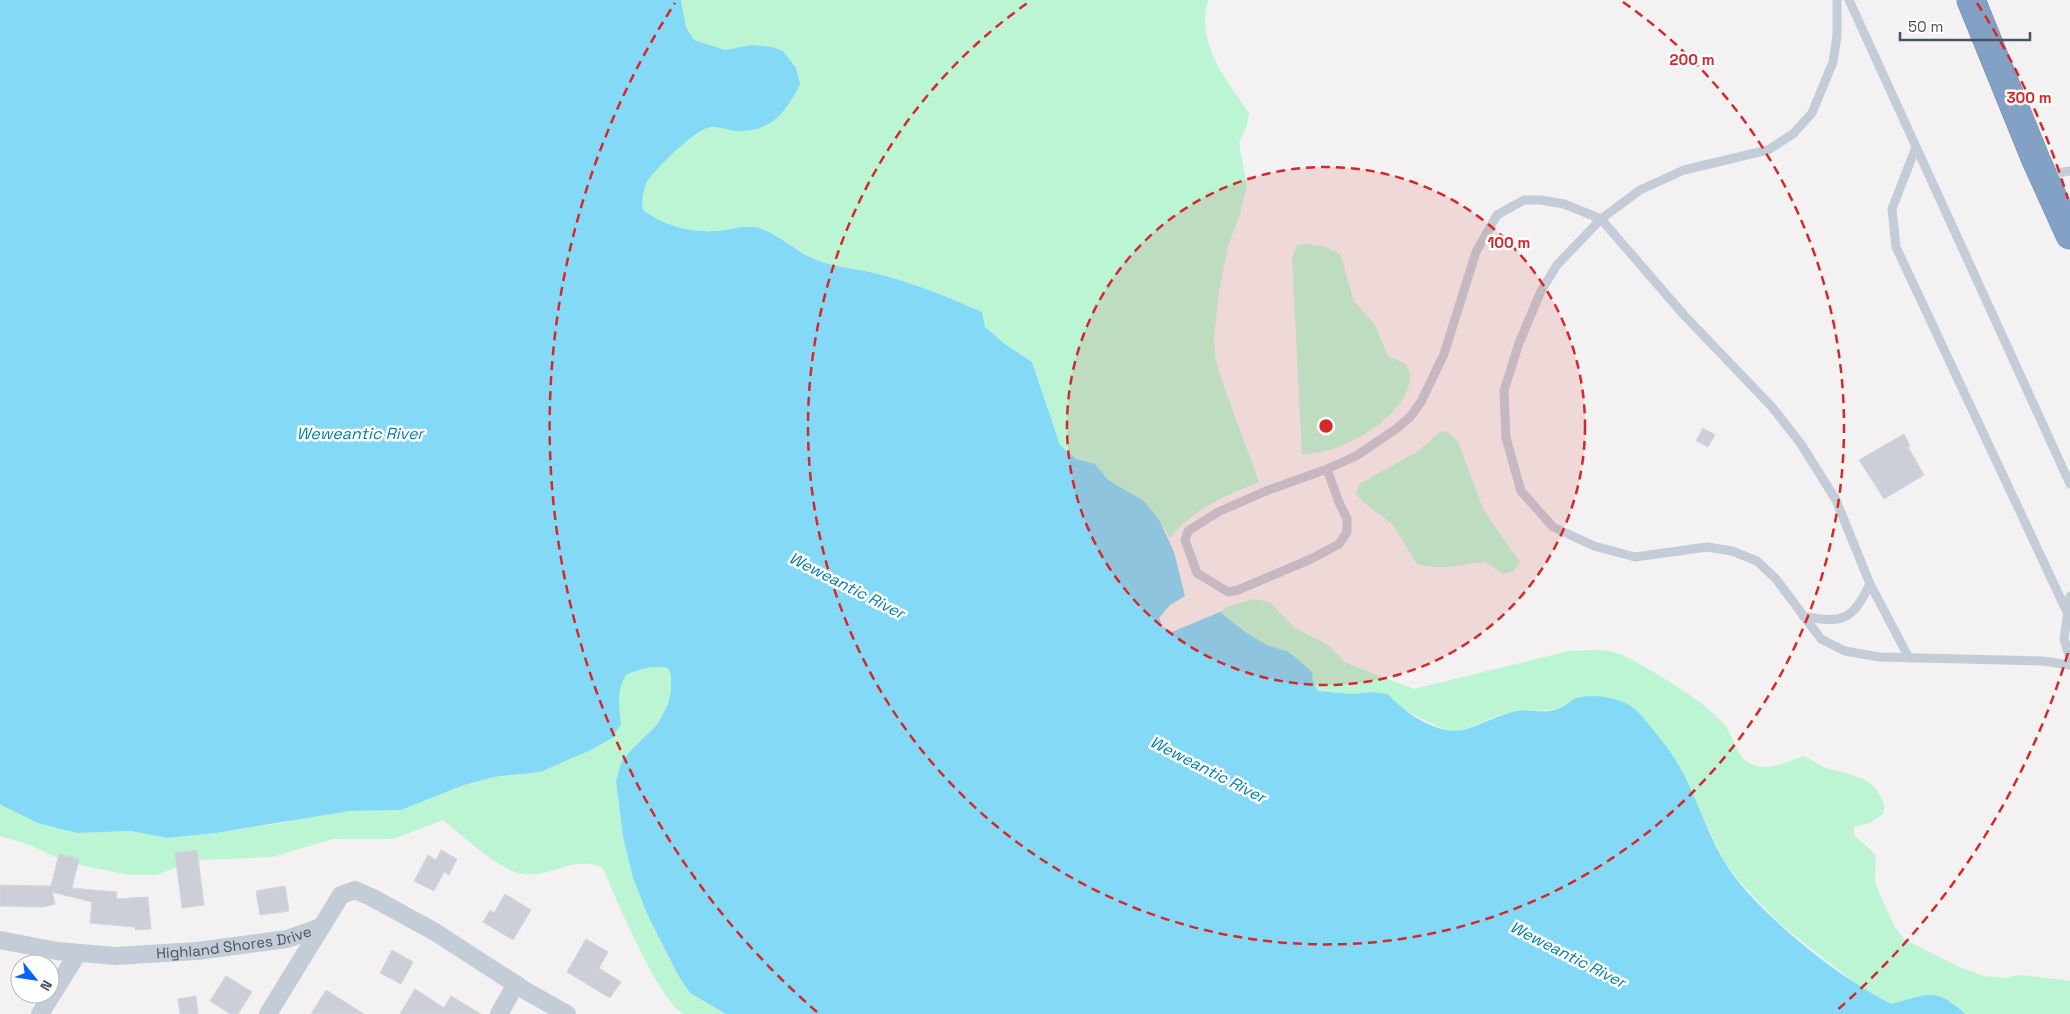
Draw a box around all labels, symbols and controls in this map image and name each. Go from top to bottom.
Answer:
scale bar [1900,10,2030,42]
text: 50 m [1908,17,1943,36]
text: 200 m [1670,50,1714,69]
text: 300 m [2006,88,2052,107]
text: 100 m [1488,233,1530,252]
centre of rings [1317,417,1335,435]
water label: Weweantic River [297,423,425,444]
water label: Weweantic River [786,547,910,624]
water label: Weweantic River [1147,731,1271,808]
water label: Weweantic River [1507,916,1631,993]
street label: Highland Shores Drive [155,921,314,963]
north arrow [10,954,60,1004]
text: N [36,977,56,994]

